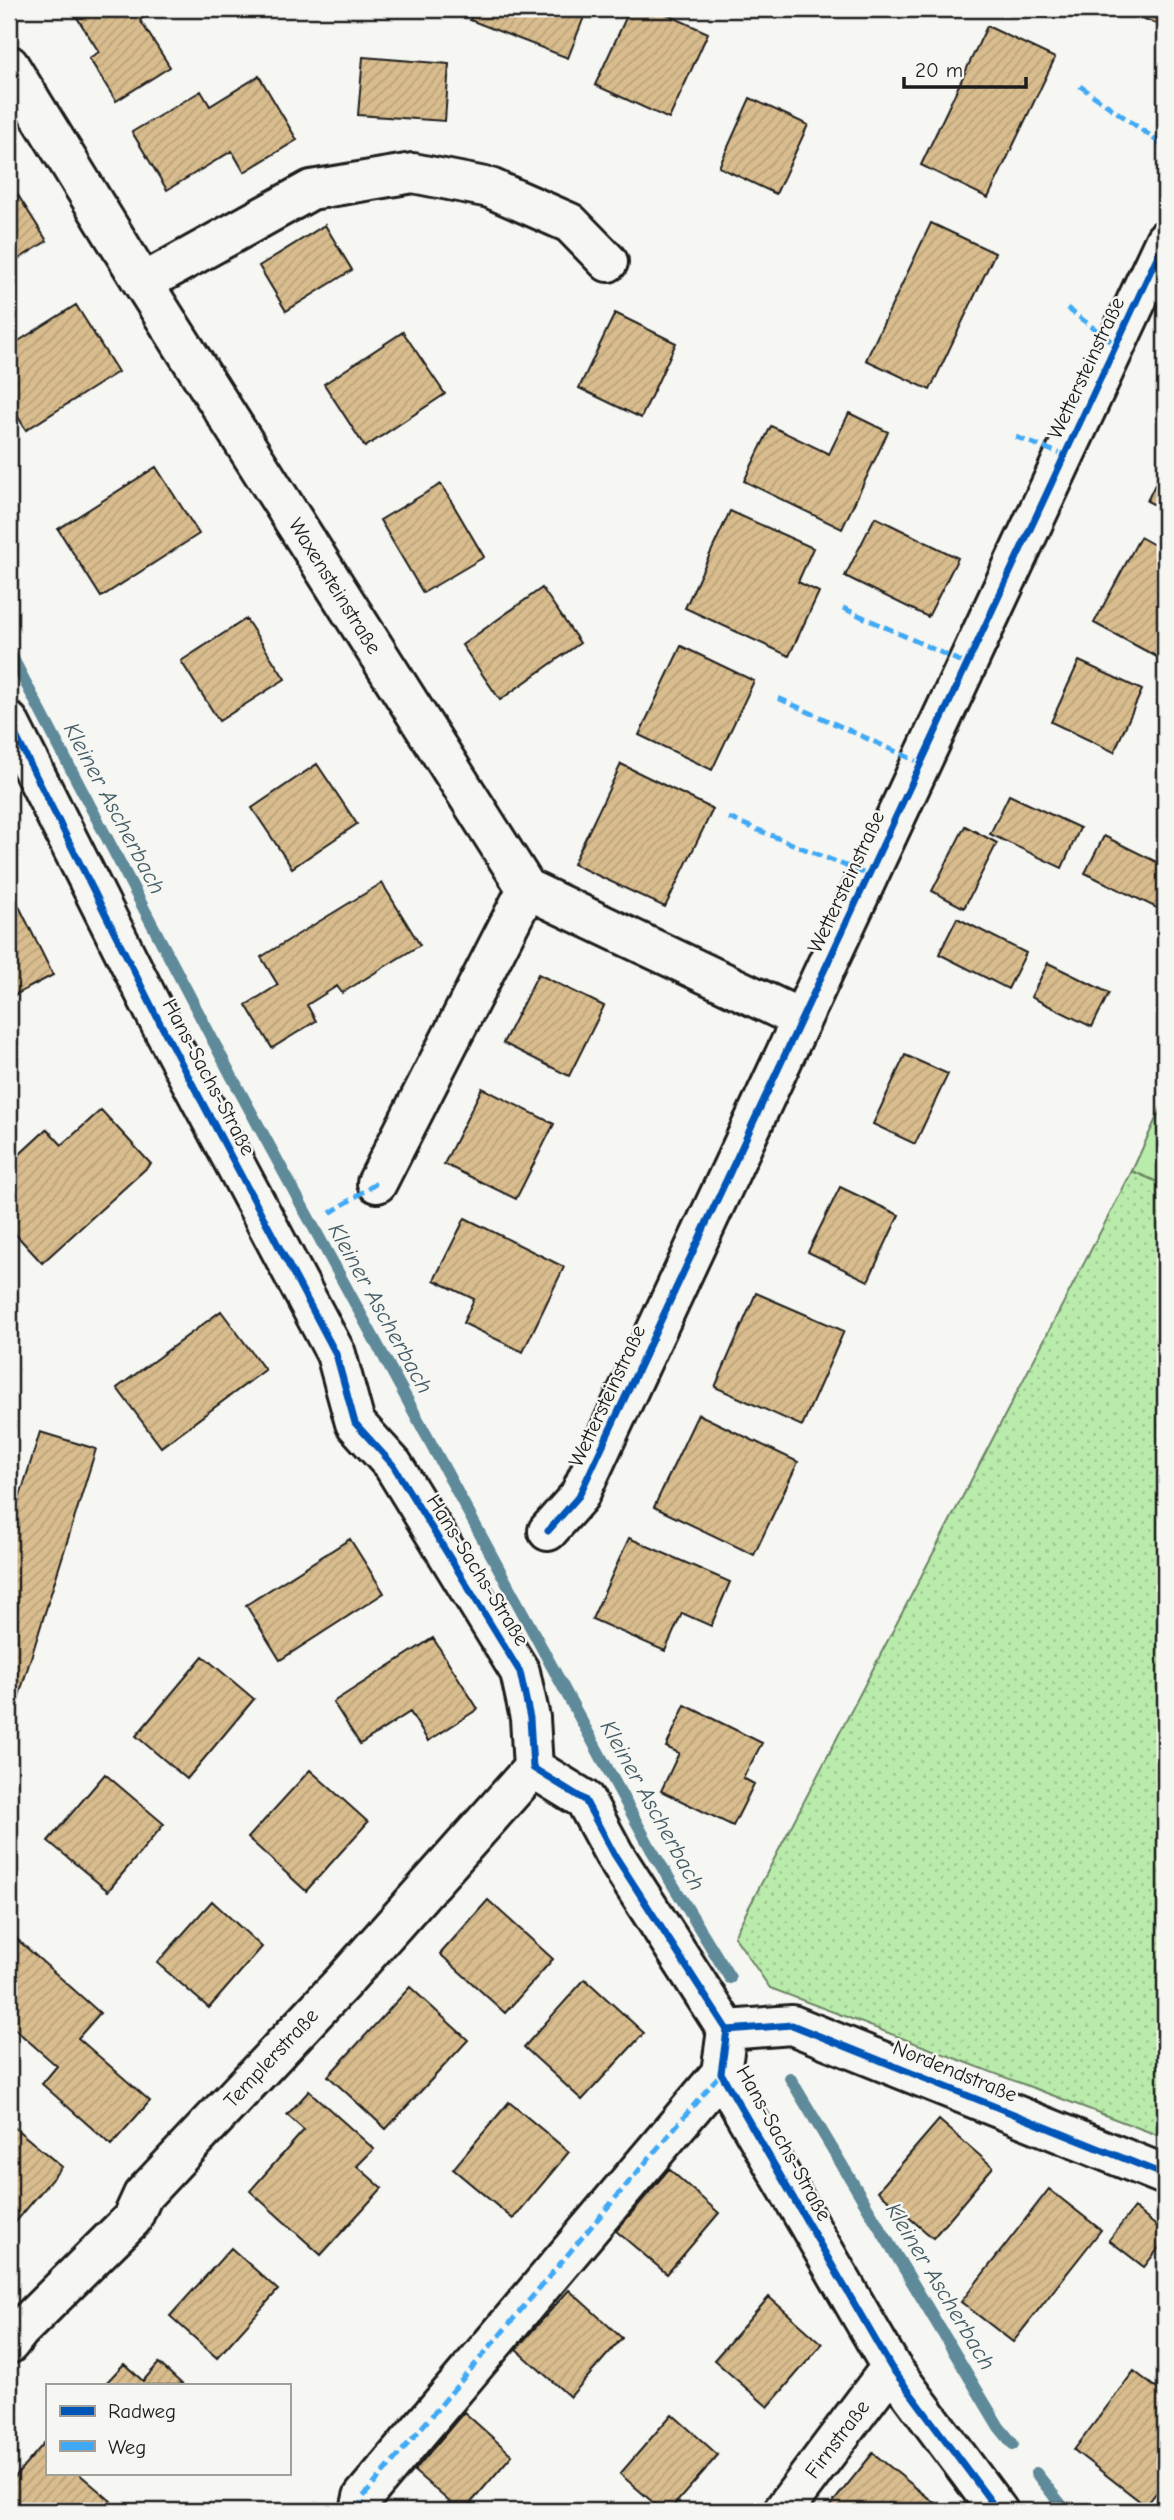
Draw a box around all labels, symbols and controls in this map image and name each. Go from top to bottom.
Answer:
scale bar [904,46,1027,90]
text: 20 m [915,58,963,82]
street label: Wettersteinstraße [1043,293,1129,443]
street label: Waxensteinstraße [284,514,386,658]
water label: Kleiner Ascherbach [58,718,171,899]
street label: Wettersteinstraße [803,807,889,957]
street label: Hans-Sachs-Straße [158,995,260,1159]
water label: Kleiner Ascherbach [323,1218,439,1398]
street label: Wettersteinstraße [564,1321,650,1471]
street label: Hans-Sachs-Straße [422,1490,534,1650]
water label: Kleiner Ascherbach [595,1715,711,1895]
street label: Templerstraße [219,2003,323,2113]
street label: Nordendstraße [889,2035,1021,2107]
street label: Hans-Sachs-Straße [731,2061,837,2225]
water label: Kleiner Ascherbach [880,2198,1001,2375]
legend [46,2384,290,2474]
street label: Firnstraße [800,2395,874,2483]
text: Radweg [108,2399,176,2423]
text: Weg [108,2435,146,2459]

